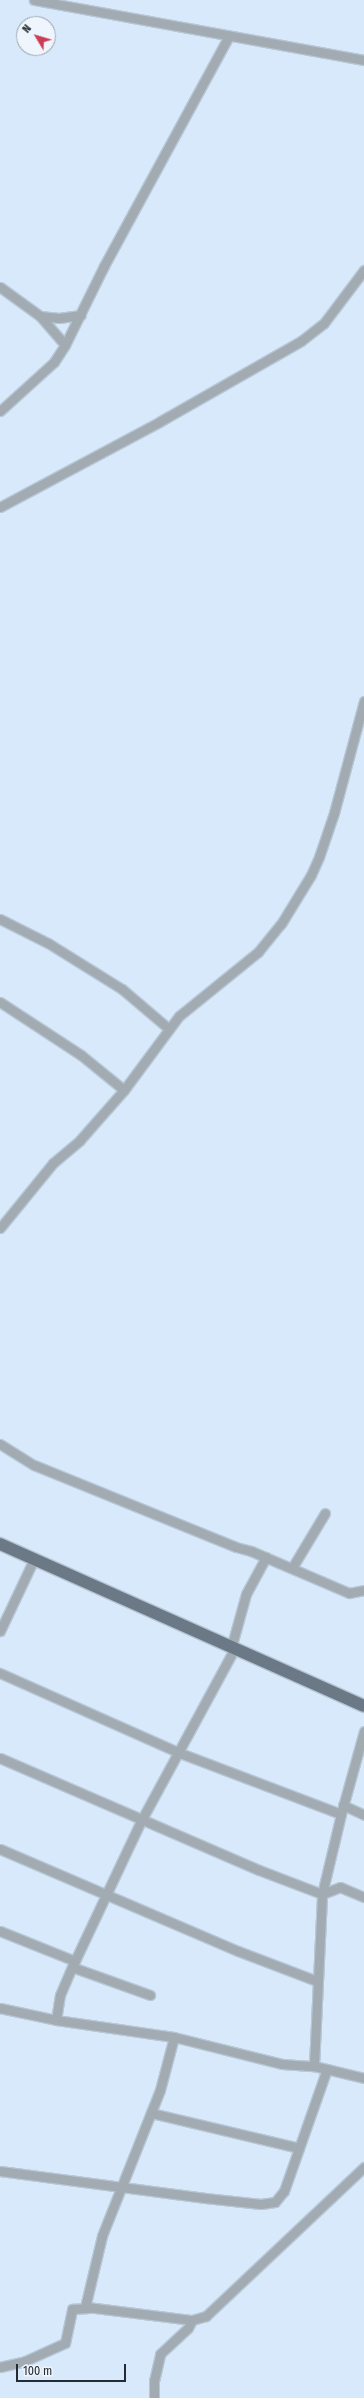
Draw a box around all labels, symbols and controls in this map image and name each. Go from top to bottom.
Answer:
north arrow [16,16,56,56]
text: N [20,22,34,36]
scale bar [18,2356,128,2382]
text: 100 m [23,2364,52,2378]

